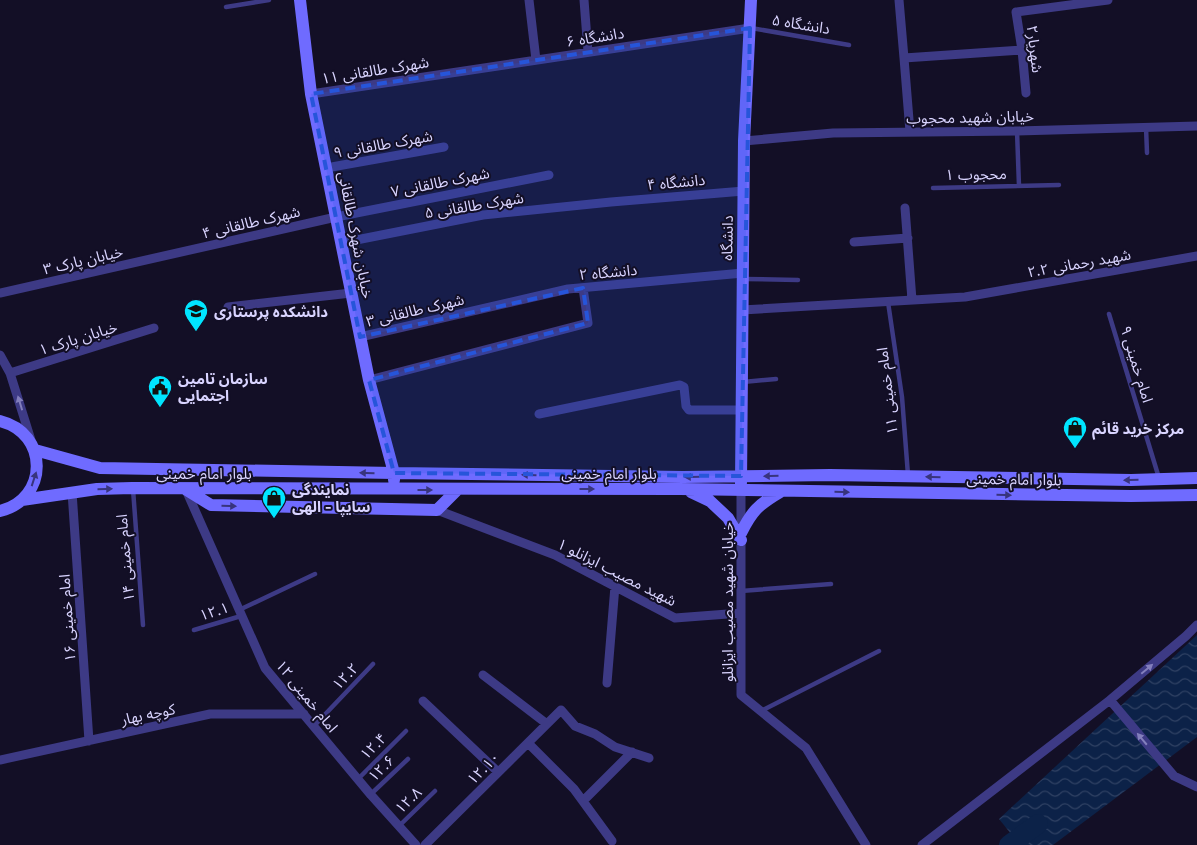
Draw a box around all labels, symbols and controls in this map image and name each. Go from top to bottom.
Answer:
street label: دانشگاه ۵ [771,10,831,38]
street label: دانشگاه ۶ [565,23,625,51]
street label: شهریار۲ [1023,24,1047,74]
street label: شهرک طالقانی ۱۱ [320,52,430,88]
street label: خیابان شهید محجوب [906,106,1034,128]
street label: شهرک طالقانی ۹ [332,126,434,162]
street label: شهرک طالقانی ۷ [389,163,491,201]
street label: محجوب ۱ [945,164,1007,184]
street label: خیابان شهرک طالقانی [334,170,378,300]
street label: دانشگاه ۴ [646,170,706,194]
street label: شهرک طالقانی ۵ [423,188,525,222]
street label: شهرک طالقانی ۴ [200,201,302,243]
street label: دانشگاه [717,215,737,261]
street label: خیابان پارک ۳ [41,242,125,280]
street label: شهید رحمانی ۲.۲ [1026,245,1132,281]
street label: دانشگاه ۲ [578,260,638,284]
street label: شهرک طالقانی ۳ [364,289,466,331]
school or university icon: دانشکده پرستاری [183,298,209,332]
place label: دانشکده پرستاری [214,302,328,321]
street label: خیابان پارک ۱ [36,317,120,360]
street label: امام خمینی ۹ [1114,323,1158,405]
street label: امام خمینی ۱۱ [872,346,904,436]
place label: سازمان تامین اجتمایی [178,369,268,405]
public building icon: سازمان تامین اجتمایی [147,374,173,408]
one-way arrow [16,396,23,411]
shop icon: مرکز خرید قائم [1062,415,1088,449]
place label: مرکز خرید قائم [1092,419,1184,440]
street label: بلوار امام خمینی [156,464,252,485]
street label: بلوار امام خمینی [561,464,657,485]
one-way arrow [359,469,375,477]
street label: بلوار امام خمینی [966,469,1062,491]
one-way arrow [521,471,537,479]
one-way arrow [30,472,38,487]
one-way arrow [763,472,779,480]
one-way arrow [684,473,700,481]
one-way arrow [925,473,941,481]
one-way arrow [1123,476,1139,484]
place label: نمایندگی سایپا - الهی [292,480,371,516]
one-way arrow [97,485,113,493]
shop icon: نمایندگی سایپا - الهی [261,485,287,519]
one-way arrow [579,485,595,493]
one-way arrow [417,486,433,494]
one-way arrow [834,488,850,496]
one-way arrow [997,491,1013,499]
one-way arrow [221,502,237,510]
street label: امام خمینی ۱۴ [112,513,140,603]
street label: خیابان شهید مصیب ایزانلو [718,522,737,682]
street label: شهید مصیب ایزانلو ۱ [554,534,680,610]
street label: امام خمینی ۱۶ [54,573,82,663]
street label: ۱۲.۱ [197,598,231,624]
street label: امام خمینی ۱۲ [270,656,342,737]
street label: ۱۲.۲ [328,659,362,693]
one-way arrow [1140,663,1153,674]
street label: کوچه بهار [118,699,178,730]
street label: ۱۲.۴ [356,729,390,763]
one-way arrow [1137,732,1148,745]
street label: ۱۲.۱۰ [463,748,503,788]
street label: ۱۲.۶ [364,751,398,785]
street label: ۱۲.۸ [391,782,426,817]

